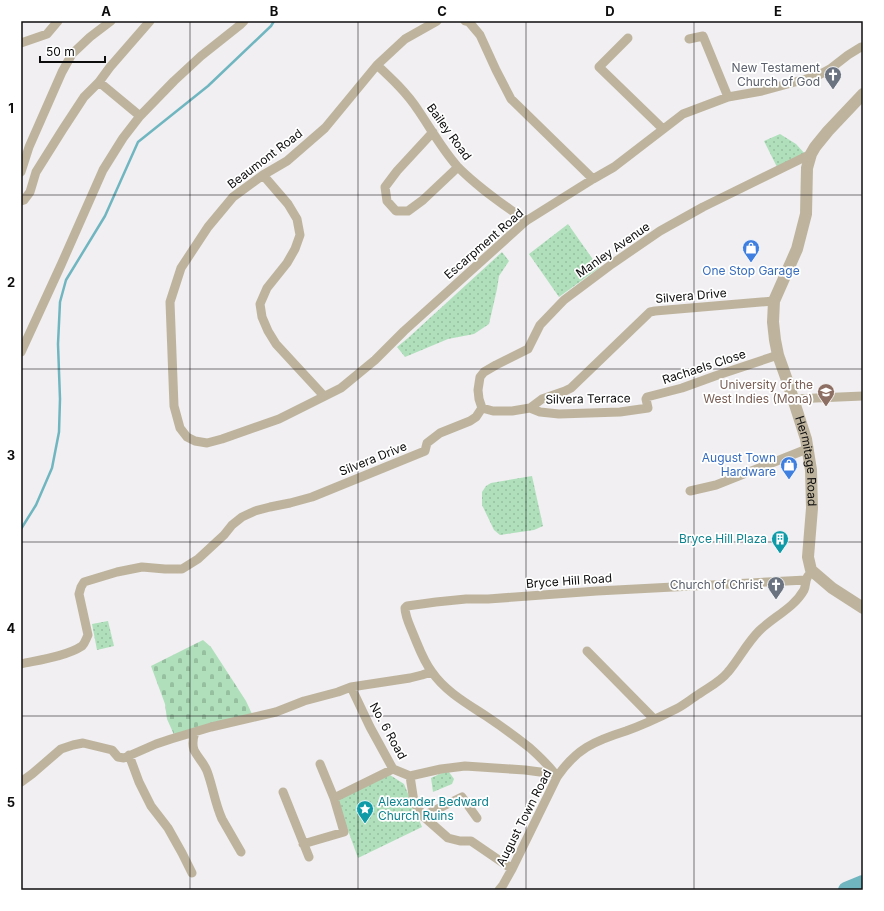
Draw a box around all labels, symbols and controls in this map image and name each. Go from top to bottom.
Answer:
text: A [101,3,111,19]
text: B [270,3,279,19]
text: C [437,3,447,19]
text: D [605,3,615,19]
text: E [774,3,782,19]
scale bar [40,38,105,64]
text: 50 m [46,44,75,59]
place label: New Testament Church of God [732,60,820,89]
church icon: New Testament Church of God [823,65,843,90]
text: 1 [8,100,14,116]
street label: Bailey Road [424,101,475,163]
street label: Beaumont Road [224,126,305,192]
street label: Escarpment Road [441,205,526,282]
street label: Manley Avenue [573,219,652,281]
shop icon: One Stop Garage [741,238,761,263]
place label: One Stop Garage [702,263,800,278]
text: 2 [7,274,15,290]
street label: Silvera Drive [655,285,727,306]
street label: Rachaels Close [660,346,747,387]
place label: University of the West Indies (Mona) [703,377,813,406]
school or university icon: University of the West Indies (Mona) [816,382,836,407]
street label: Silvera Terrace [545,390,631,407]
street label: Hermitage Road [792,414,820,506]
street label: Silvera Drive [337,438,409,479]
text: 3 [7,447,15,463]
place label: August Town Hardware [702,450,776,479]
shop icon: August Town Hardware [779,455,799,480]
building icon: Bryce Hill Plaza [770,529,790,554]
place label: Bryce Hill Plaza [679,531,767,546]
street label: Bryce Hill Road [525,570,613,591]
church icon: Church of Christ [766,575,786,600]
place label: Church of Christ [670,577,763,592]
text: 4 [7,620,16,636]
street label: No. 6 Road [367,700,410,762]
street label: August Town Road [493,767,554,869]
text: 5 [7,794,15,810]
place label: Alexander Bedward Church Ruins [378,794,489,823]
place icon: Alexander Bedward Church Ruins [355,799,375,824]

